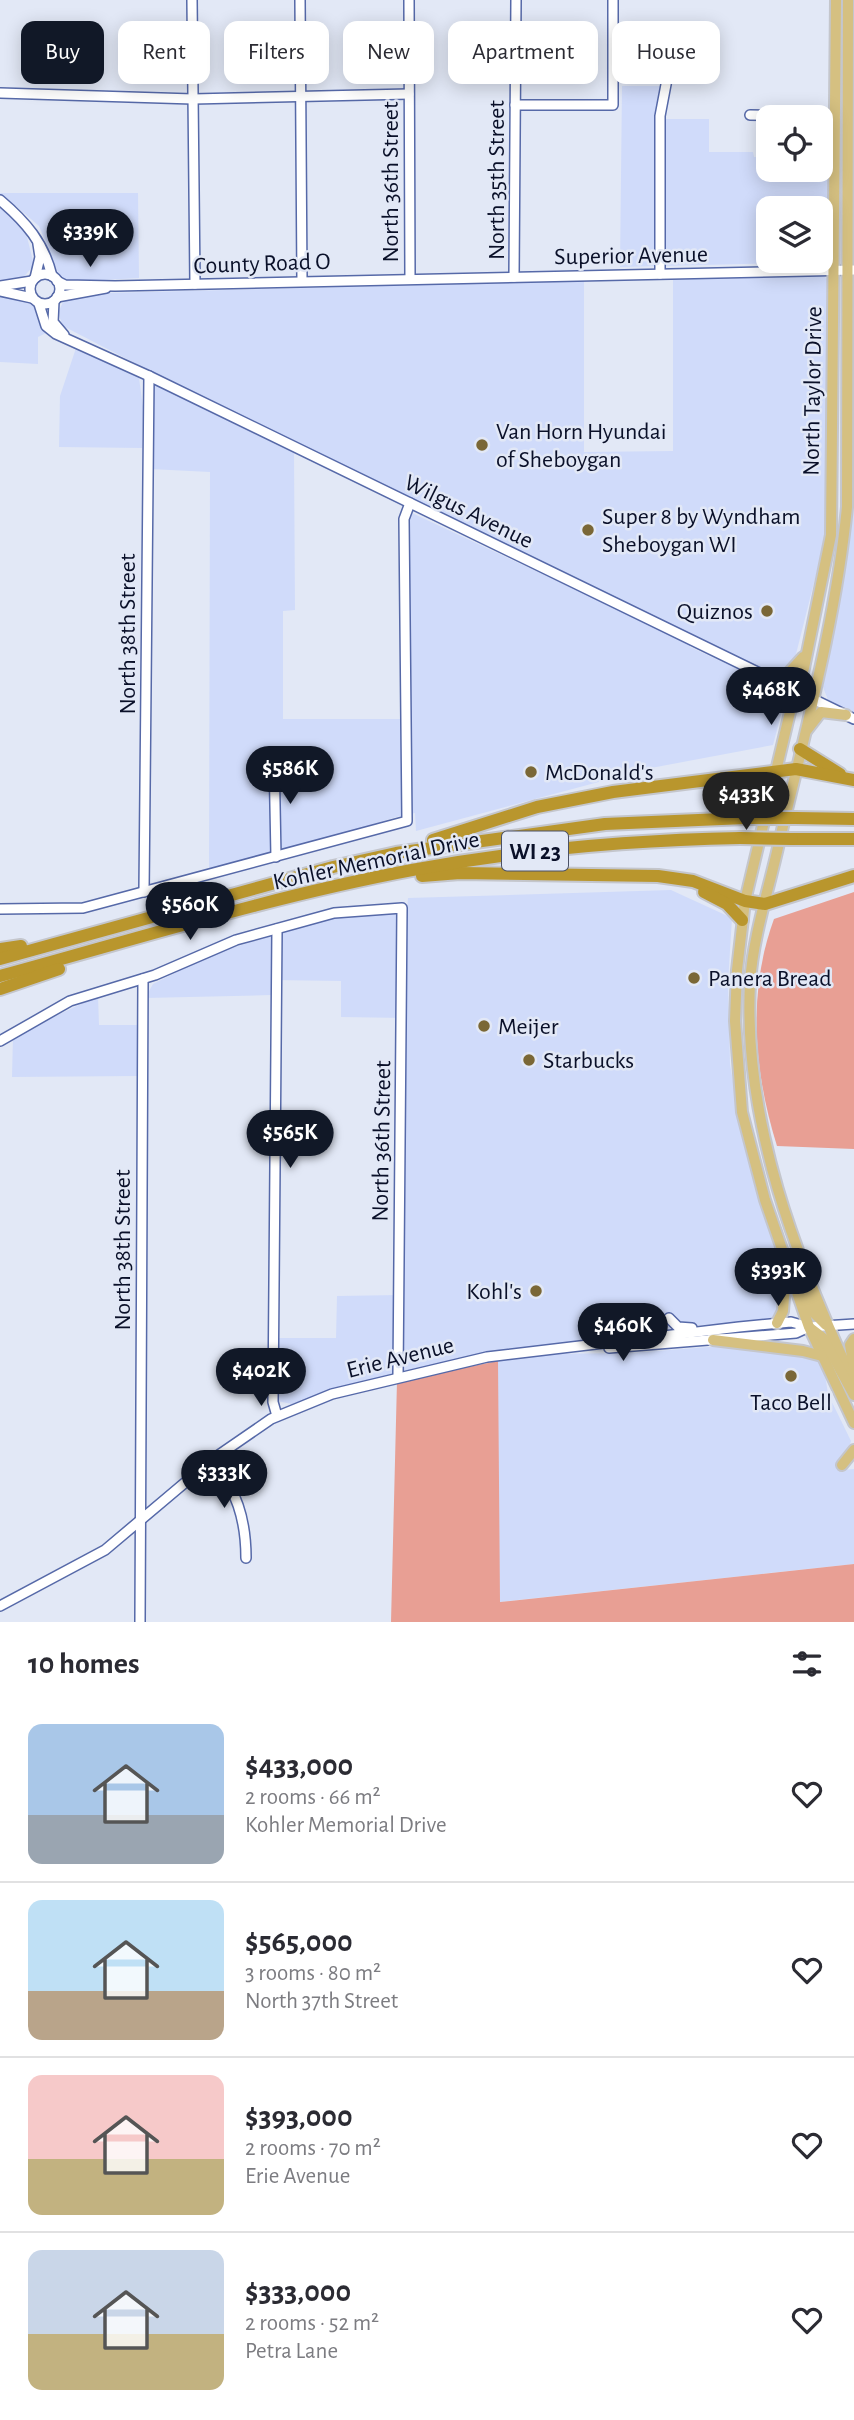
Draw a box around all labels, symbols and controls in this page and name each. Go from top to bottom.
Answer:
chip: Buy [21,21,104,84]
chip: Rent [118,21,210,84]
chip: Filters [224,21,329,84]
chip: New [343,21,434,84]
chip: Apartment [448,21,598,84]
chip: House [612,21,720,84]
street label: North 35th Street [485,100,509,260]
street label: North 36th Street [379,101,403,263]
map controls [756,105,833,273]
button: locate [756,105,833,182]
button: layers [756,196,833,273]
pin: $339K [41,210,139,269]
text: $339K [63,220,117,243]
street label: Superior Avenue [554,243,708,269]
street label: County Road O [193,250,331,278]
street label: North Taylor Drive [800,306,826,476]
place label: Van Horn Hyundai of Sheboygan [496,420,667,472]
marker: Van Horn Hyundai of Sheboygan [474,437,490,453]
street label: Wilgus Avenue [400,470,537,553]
place label: Super 8 by Wyndham Sheboygan WI [602,505,801,557]
marker: Super 8 by Wyndham Sheboygan WI [580,522,596,538]
street label: North 38th Street [116,553,140,715]
place label: Quiznos [677,600,753,624]
marker: Quiznos [759,603,775,619]
pin: $468K [722,668,820,727]
text: $468K [742,678,800,701]
pin: $586K [241,746,339,806]
text: $586K [262,757,318,780]
place label: McDonald's [545,761,654,785]
marker: McDonald's [523,764,539,780]
pin: $433K [697,772,795,832]
text: $433K [718,783,774,806]
street label: Kohler Memorial Drive [271,827,482,895]
road number: WI 23 [502,832,568,870]
pin: $560K [141,883,239,942]
text: $560K [162,893,218,916]
place label: Panera Bread [708,967,832,991]
marker: Panera Bread [686,970,702,986]
place label: Meijer [498,1015,559,1039]
marker: Meijer [476,1018,492,1034]
place label: Starbucks [543,1049,634,1073]
marker: Starbucks [521,1052,537,1068]
street label: North 36th Street [369,1060,395,1222]
pin: $565K [241,1110,339,1170]
text: $565K [263,1121,317,1144]
street label: North 38th Street [111,1169,135,1331]
pin: $393K [729,1248,827,1308]
text: $393K [751,1259,805,1282]
place label: Kohl's [466,1280,522,1304]
marker: Kohl's [528,1283,544,1299]
pin: $460K [574,1304,672,1363]
text: $460K [594,1314,652,1337]
street label: Erie Avenue [344,1333,456,1383]
pin: $402K [212,1348,310,1408]
text: $402K [232,1359,290,1382]
marker: Taco Bell [783,1368,799,1384]
place label: Taco Bell [750,1391,832,1415]
pin: $333K [175,1450,273,1510]
text: $333K [197,1461,251,1484]
icon: filters [788,1645,826,1683]
text: 10 homes [28,1649,139,1679]
text: $433,000 [245,1751,353,1781]
icon: home [84,1752,168,1836]
icon: heart [788,1775,826,1813]
text: 2 rooms · 66 m² [245,1786,381,1809]
text: Kohler Memorial Drive [245,1814,447,1837]
text: $565,000 [245,1927,353,1957]
icon: home [84,1928,168,2012]
icon: heart [788,1951,826,1989]
text: 3 rooms · 80 m² [245,1962,381,1985]
text: North 37th Street [245,1990,398,2013]
text: $393,000 [245,2102,353,2132]
icon: home [84,2103,168,2187]
icon: heart [788,2126,826,2164]
text: 2 rooms · 70 m² [245,2137,381,2160]
text: Erie Avenue [245,2165,350,2188]
text: $333,000 [245,2277,351,2307]
icon: home [84,2278,168,2362]
icon: heart [788,2301,826,2339]
text: 2 rooms · 52 m² [245,2312,379,2335]
text: Petra Lane [245,2340,338,2363]

